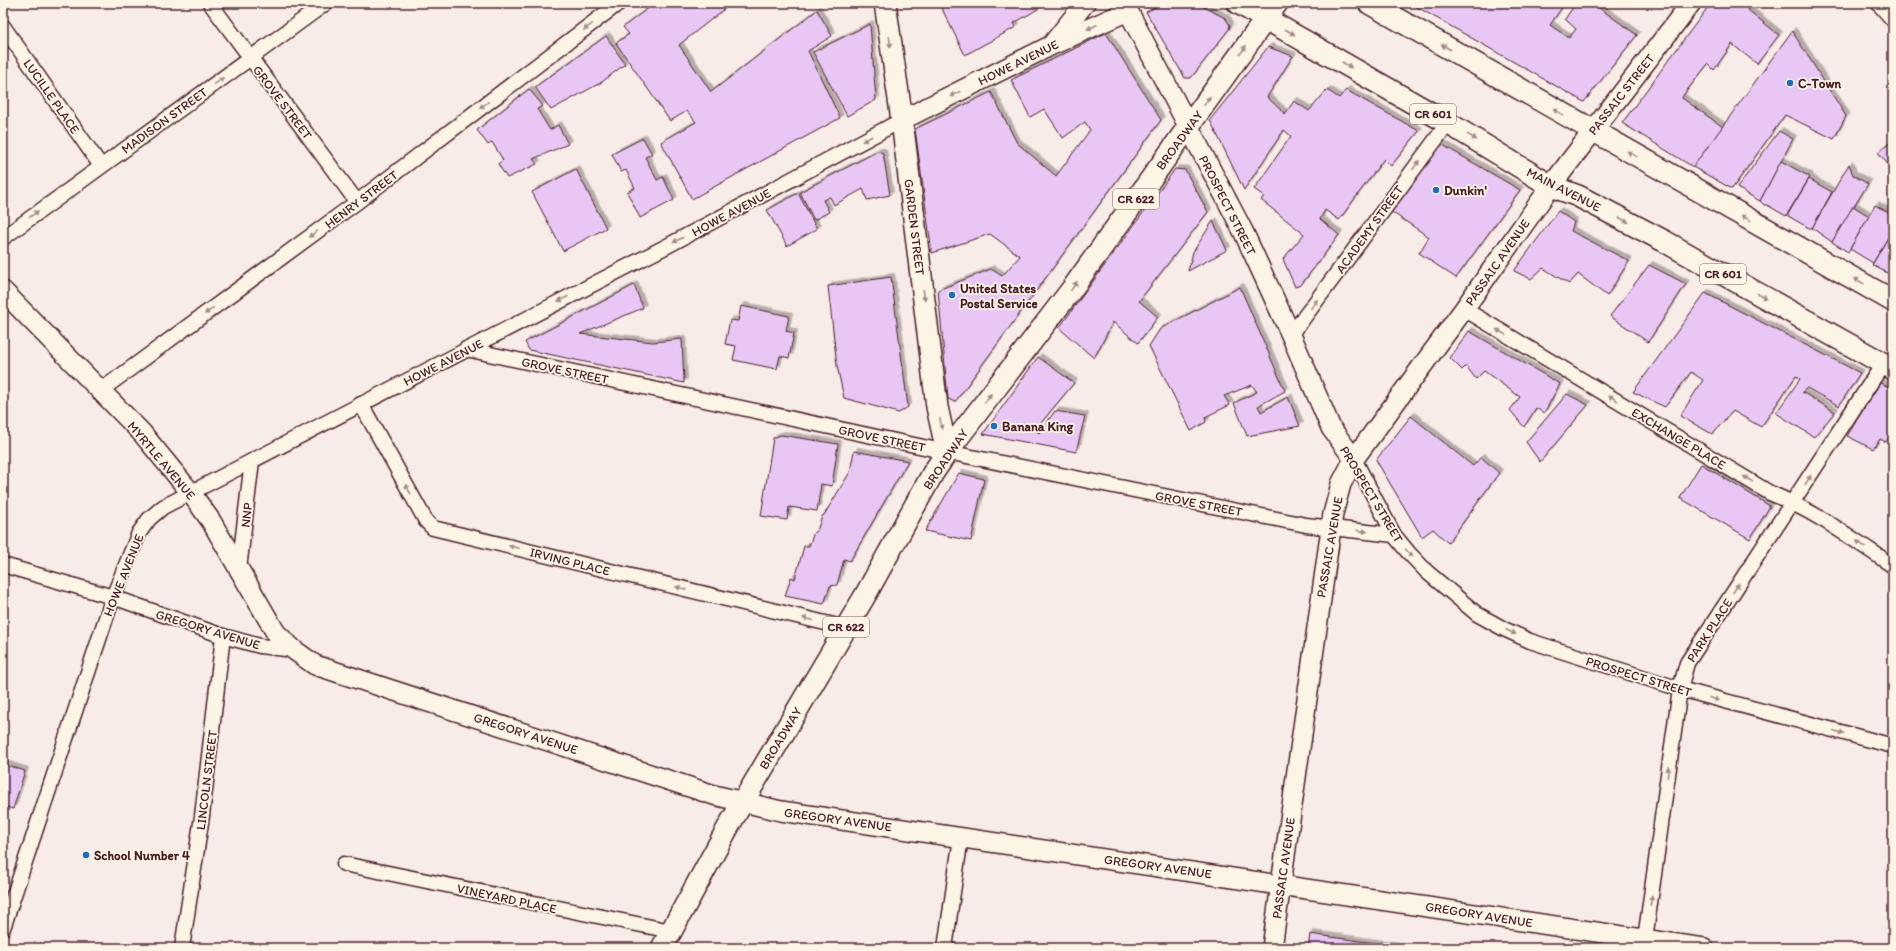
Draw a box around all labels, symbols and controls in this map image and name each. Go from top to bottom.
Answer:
one-way arrow [582,22,593,31]
one-way arrow [1087,24,1098,30]
one-way arrow [1284,29,1296,36]
one-way arrow [887,36,893,48]
street label: HOWE AVENUE [976,37,1061,88]
one-way arrow [1440,44,1452,50]
one-way arrow [1239,45,1247,55]
street label: PASSAIC STREET [1585,50,1658,138]
street label: LUCILLE PLACE [20,56,83,136]
street label: GROVE STREET [250,62,316,143]
one-way arrow [1342,62,1353,69]
place label: C-Town [1798,76,1842,91]
one-way arrow [213,77,224,85]
marker: C-Town [1785,78,1795,88]
street label: MADISON STREET [118,84,211,157]
one-way arrow [949,90,961,97]
one-way arrow [1203,95,1211,106]
one-way arrow [479,101,490,109]
road number: CR 601 [1410,104,1456,124]
street label: BROADWAY [1153,107,1206,173]
one-way arrow [1552,108,1564,115]
one-way arrow [1466,134,1478,141]
one-way arrow [861,135,873,142]
one-way arrow [1627,150,1638,157]
street label: PROSPECT STREET [1196,153,1259,258]
one-way arrow [1412,160,1420,171]
street label: MAIN AVENUE [1524,164,1603,215]
street label: HENRY STREET [322,167,401,232]
street label: GARDEN STREET [901,178,928,277]
street label: ACADEMY STREET [1332,182,1407,276]
place label: Dunkin' [1444,183,1487,198]
street label: HOWE AVENUE [689,185,773,240]
marker: Dunkin' [1431,185,1441,195]
road number: CR 622 [1113,189,1159,209]
one-way arrow [29,211,39,219]
one-way arrow [1740,214,1752,221]
street label: PASSAIC AVENUE [1462,216,1533,308]
one-way arrow [1618,217,1630,223]
one-way arrow [308,230,319,238]
one-way arrow [673,236,684,243]
road number: CR 601 [1700,264,1746,284]
one-way arrow [1853,278,1865,285]
one-way arrow [1070,280,1078,291]
place label: United States Postal Service [960,281,1038,311]
one-way arrow [920,289,927,301]
marker: United States Postal Service [947,290,957,300]
one-way arrow [1756,293,1768,300]
one-way arrow [557,296,569,303]
one-way arrow [1310,298,1318,309]
one-way arrow [203,307,214,315]
one-way arrow [1495,328,1507,335]
street label: HOWE AVENUE [401,336,486,389]
street label: GROVE STREET [520,354,610,387]
one-way arrow [984,393,992,404]
one-way arrow [1607,395,1619,402]
street label: EXCHANGE PLACE [1629,404,1729,472]
street label: MYRTLE AVENUE [125,418,199,502]
one-way arrow [939,418,945,430]
place label: Banana King [1002,419,1074,435]
marker: Banana King [989,421,999,431]
street label: GROVE STREET [837,422,927,455]
street label: BROADWAY [920,426,971,492]
street label: PROSPECT STREET [1337,443,1407,546]
one-way arrow [1804,475,1812,485]
one-way arrow [1742,476,1754,483]
one-way arrow [405,483,411,495]
street label: GROVE STREET [1154,488,1245,519]
street label: PASSAIC AVENUE [1313,495,1346,599]
street label: NNP [238,501,256,528]
one-way arrow [1356,528,1369,534]
street label: HOWE AVENUE [100,532,147,619]
one-way arrow [1855,540,1866,548]
one-way arrow [508,544,520,550]
street label: IRVING PLACE [528,544,612,579]
one-way arrow [1404,548,1413,557]
one-way arrow [1732,583,1740,594]
one-way arrow [675,585,687,591]
street label: PARK PLACE [1683,596,1735,665]
street label: GREGORY AVENUE [154,606,262,653]
one-way arrow [802,615,814,621]
road number: CR 622 [823,617,869,637]
one-way arrow [1505,629,1516,635]
street label: PROSPECT STREET [1584,653,1694,700]
one-way arrow [1707,696,1720,702]
street label: BROADWAY [756,704,805,772]
street label: GREGORY AVENUE [472,710,580,757]
street label: LINCOLN STREET [193,729,220,831]
one-way arrow [1833,730,1845,736]
one-way arrow [1665,766,1671,778]
street label: GREGORY AVENUE [783,805,893,834]
street label: PASSAIC AVENUE [1269,816,1298,920]
place label: School Number 4 [94,848,190,863]
marker: School Number 4 [81,850,91,860]
street label: GREGORY AVENUE [1103,852,1213,881]
street label: VINEYARD PLACE [456,881,558,916]
one-way arrow [1648,894,1654,907]
street label: GREGORY AVENUE [1424,899,1534,930]

